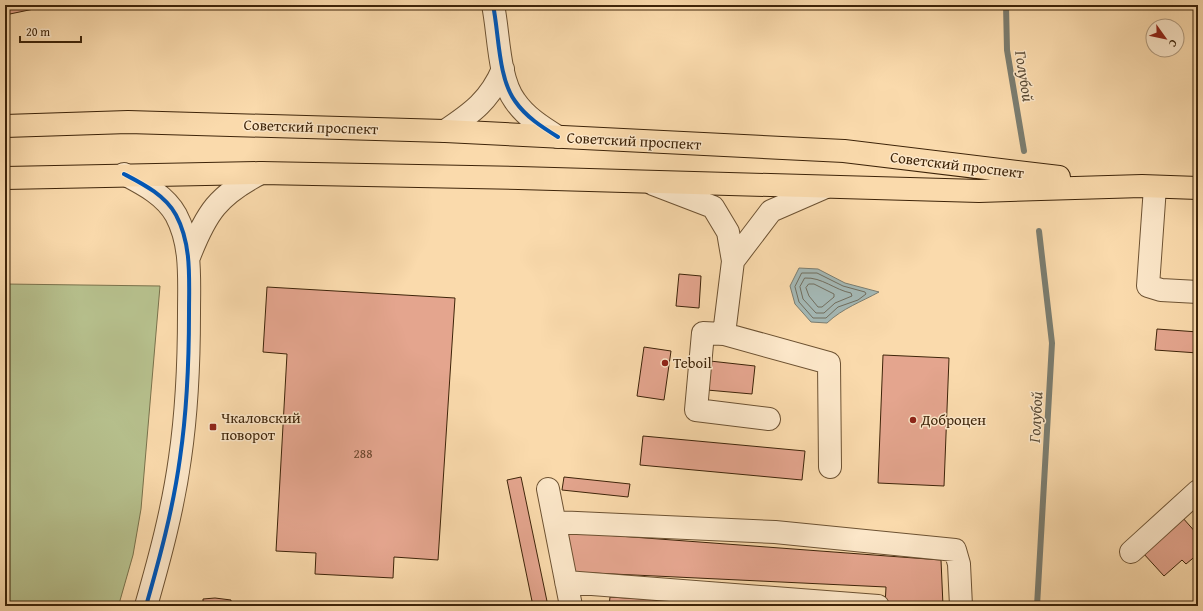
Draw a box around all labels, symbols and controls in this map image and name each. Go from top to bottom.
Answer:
scale bar [20,18,81,44]
north arrow [1145,18,1185,58]
text: 20 m [26,23,50,40]
text: С [1165,36,1182,50]
water label: Голубой [1009,48,1041,103]
street label: Советский проспект [243,114,379,139]
street label: Советский проспект [566,126,702,155]
street label: Советский проспект [889,146,1026,183]
place label: Teboil [673,352,712,373]
marker: Teboil [660,358,670,368]
water label: Голубой [1022,391,1048,444]
place label: Чкаловский поворот [221,407,301,445]
place label: Доброцен [920,409,986,430]
marker: Доброцен [908,415,918,425]
marker: Чкаловский поворот [208,422,218,432]
house number: 288 [354,444,372,463]

